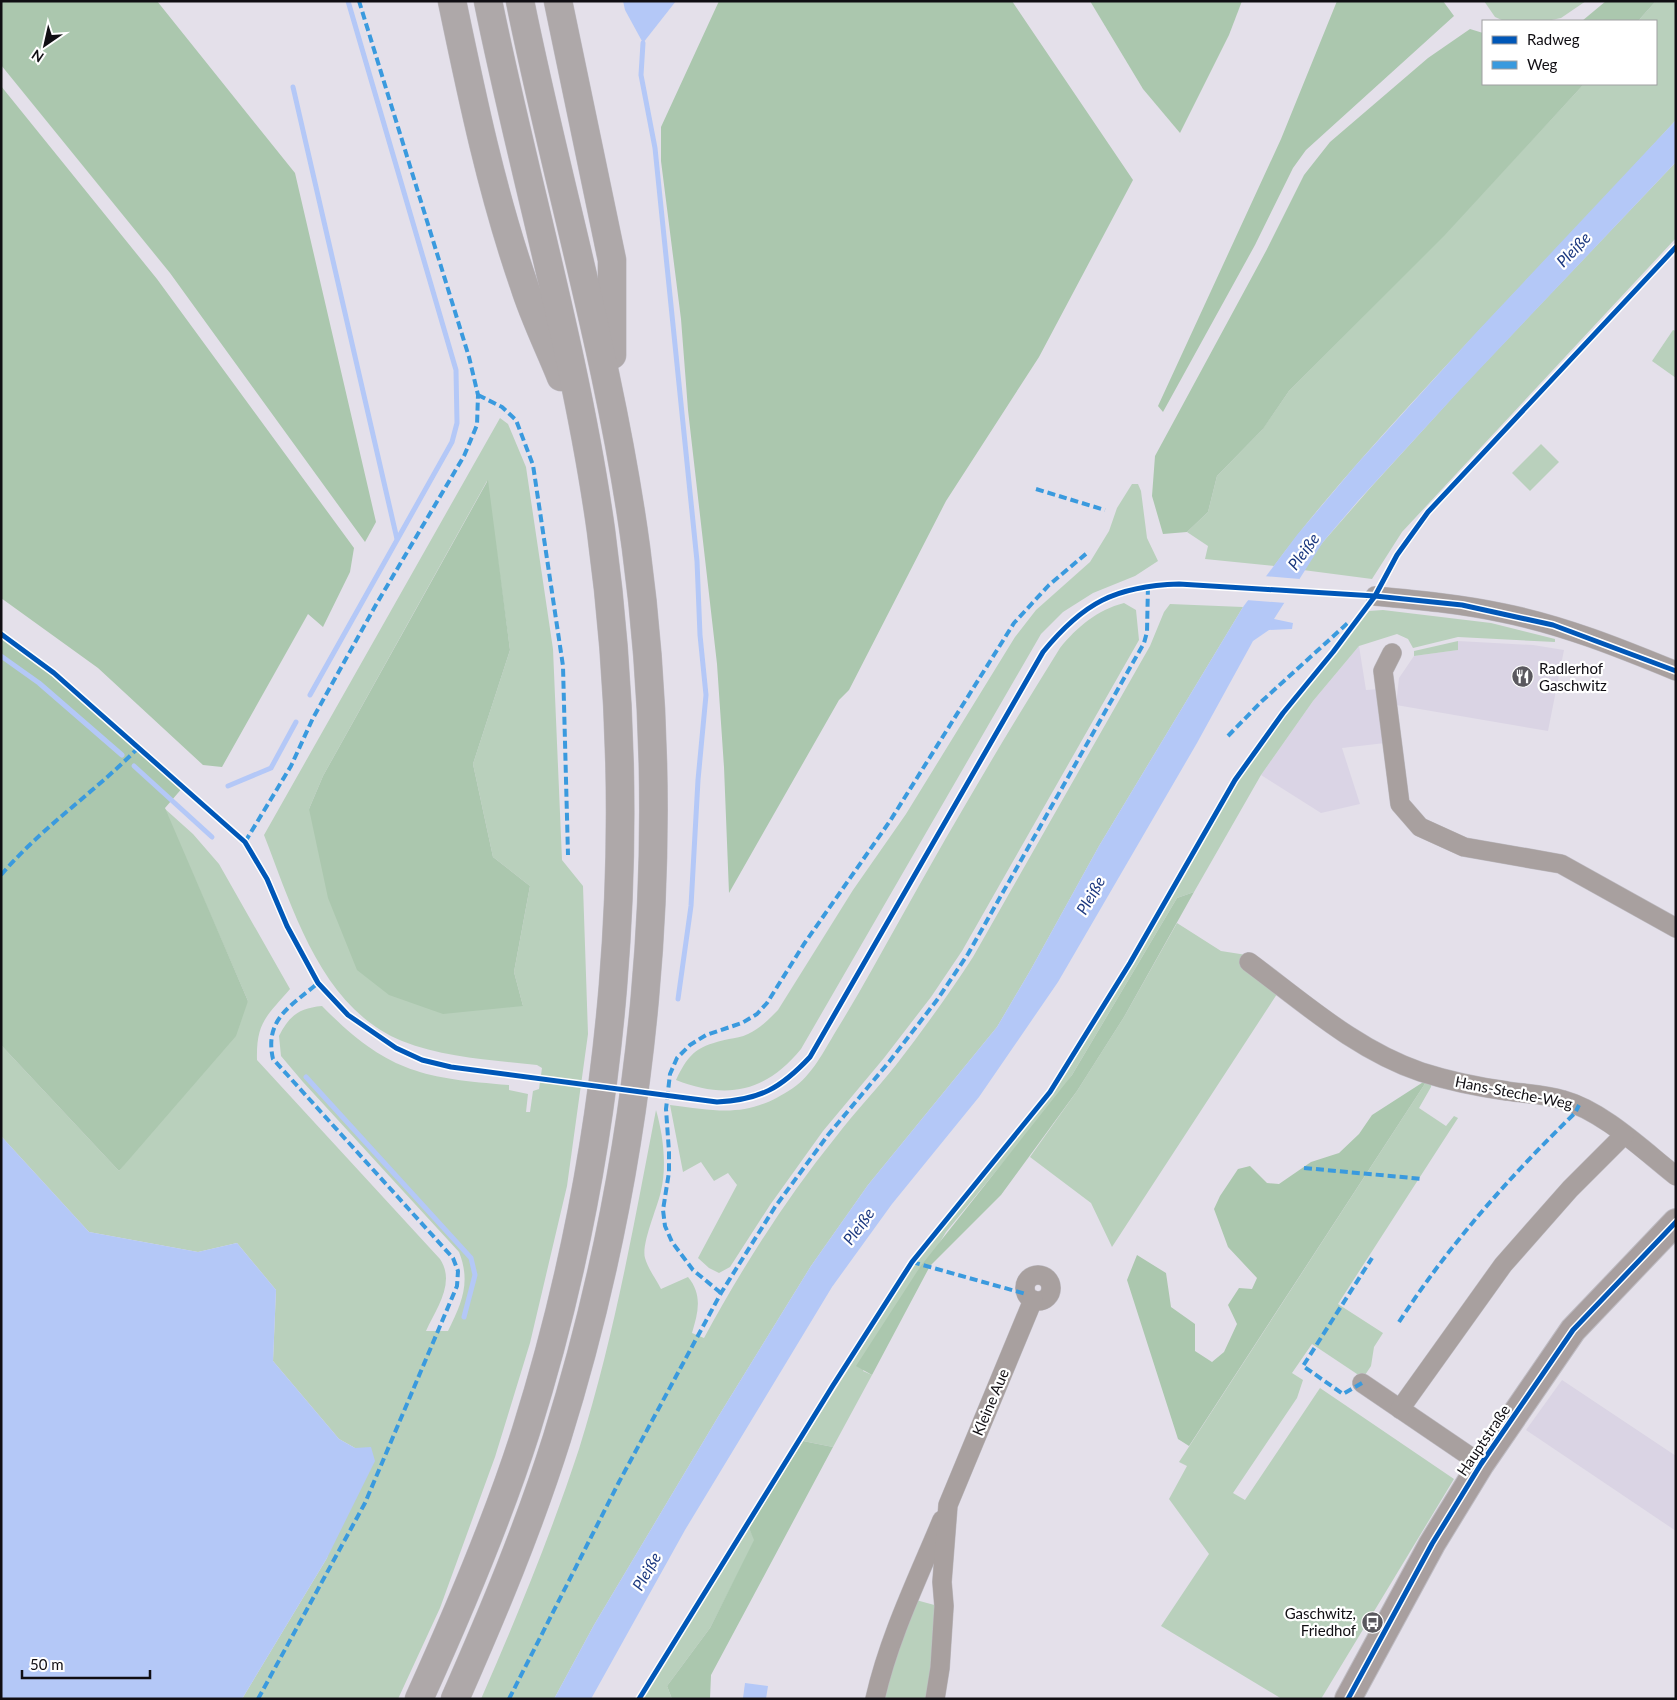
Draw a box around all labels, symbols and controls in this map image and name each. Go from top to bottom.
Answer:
north arrow [20,20,70,70]
legend [1482,20,1657,85]
text: Radweg [1527,30,1580,48]
text: N [28,46,47,66]
text: Weg [1527,55,1558,73]
water label: Pleiße [1552,228,1594,270]
water label: Pleiße [1283,529,1323,573]
place label: Radlerhof Gaschwitz [1539,659,1607,694]
restaurant icon: Radlerhof Gaschwitz [1511,665,1535,689]
water label: Pleiße [1072,872,1109,917]
street label: Hans-Steche-Weg [1454,1072,1574,1112]
water label: Pleiße [838,1204,878,1248]
street label: Kleine Aue [968,1366,1012,1438]
street label: Hauptstraße [1453,1401,1513,1479]
water label: Pleiße [628,1548,665,1593]
place label: Gaschwitz, Friedhof [1285,1604,1357,1639]
bus stop icon: Gaschwitz, Friedhof [1360,1610,1384,1634]
scale bar [22,1648,150,1680]
text: 50 m [30,1655,64,1673]

